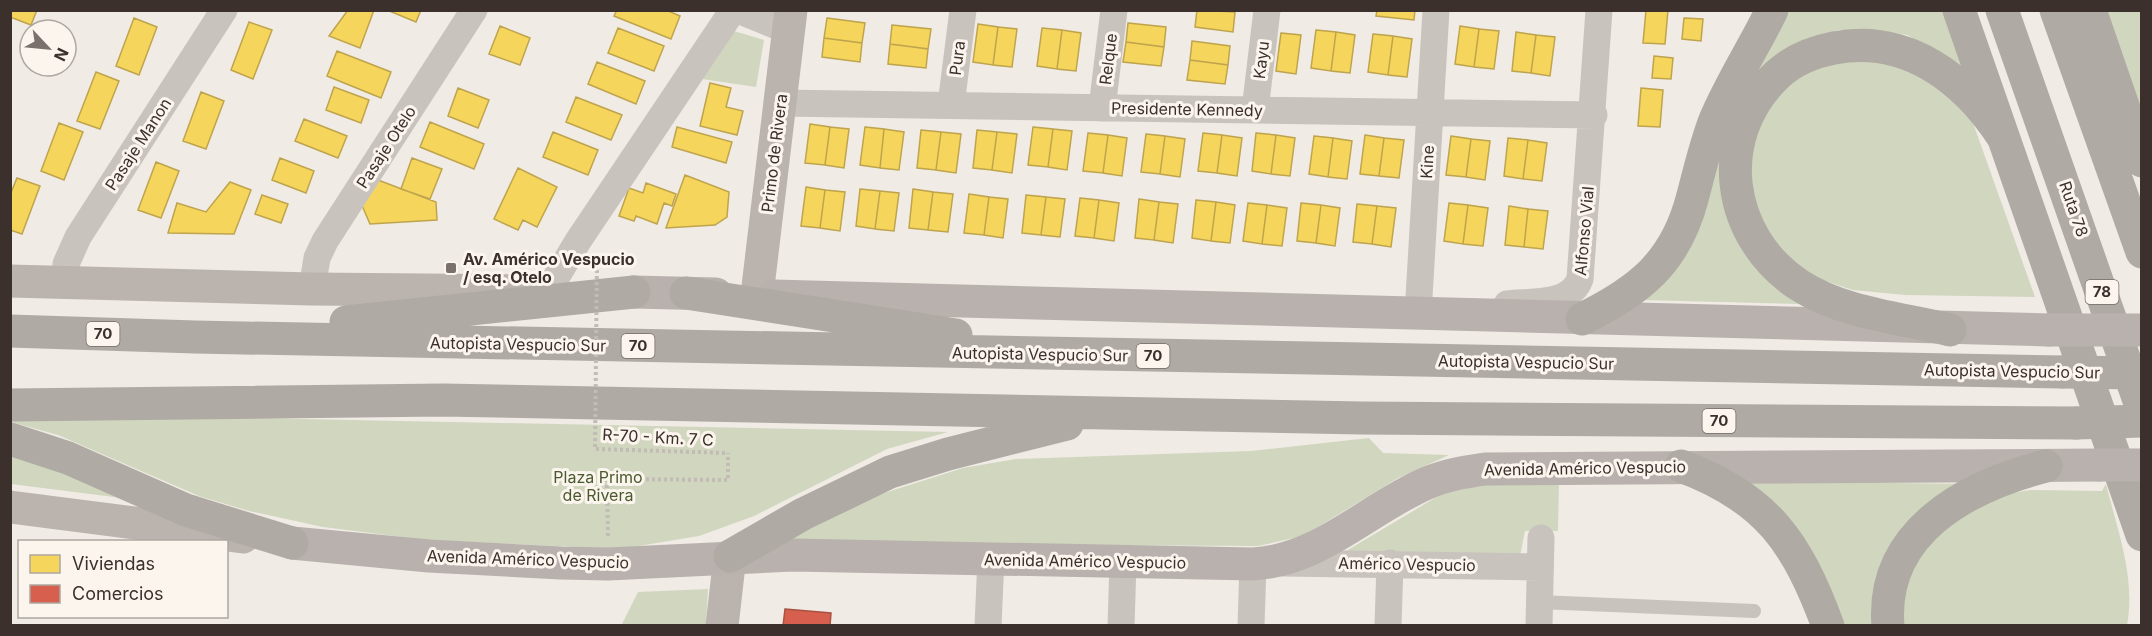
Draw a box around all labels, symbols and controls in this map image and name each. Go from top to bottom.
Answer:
north arrow [18,18,78,78]
street label: Relque [1095,32,1121,86]
street label: Pura [945,40,969,76]
street label: Kayu [1249,40,1273,80]
text: N [50,45,73,64]
street label: Primo de Rivera [757,93,791,213]
street label: Pasaje Manon [101,94,175,194]
street label: Presidente Kennedy [1111,98,1263,120]
street label: Pasaje Otelo [352,102,420,192]
street label: Kine [1416,145,1438,179]
street label: Ruta 78 [2055,179,2093,239]
street label: Alfonso Vial [1570,185,1598,277]
place label: Av. Américo Vespucio / esq. Otelo [463,249,635,287]
marker: Av. Américo Vespucio / esq. Otelo [444,261,458,275]
road number: 78 [2086,280,2118,304]
road number: 70 [86,322,120,346]
street label: Autopista Vespucio Sur [430,332,606,356]
road number: 70 [622,334,654,358]
street label: Autopista Vespucio Sur [952,342,1128,366]
road number: 70 [1136,344,1170,368]
street label: Autopista Vespucio Sur [1438,350,1614,374]
street label: Autopista Vespucio Sur [1924,359,2100,383]
road number: 70 [1702,409,1736,433]
street label: R-70 - Km. 7 C [602,424,714,450]
street label: Avenida Américo Vespucio [1484,456,1686,480]
park label: Plaza Primo de Rivera [553,467,643,505]
legend [18,540,228,618]
street label: Avenida Américo Vespucio [427,545,629,573]
street label: Avenida Américo Vespucio [984,549,1186,573]
text: Viviendas [72,553,155,574]
street label: Américo Vespucio [1338,553,1476,575]
text: Comercios [72,583,164,604]

